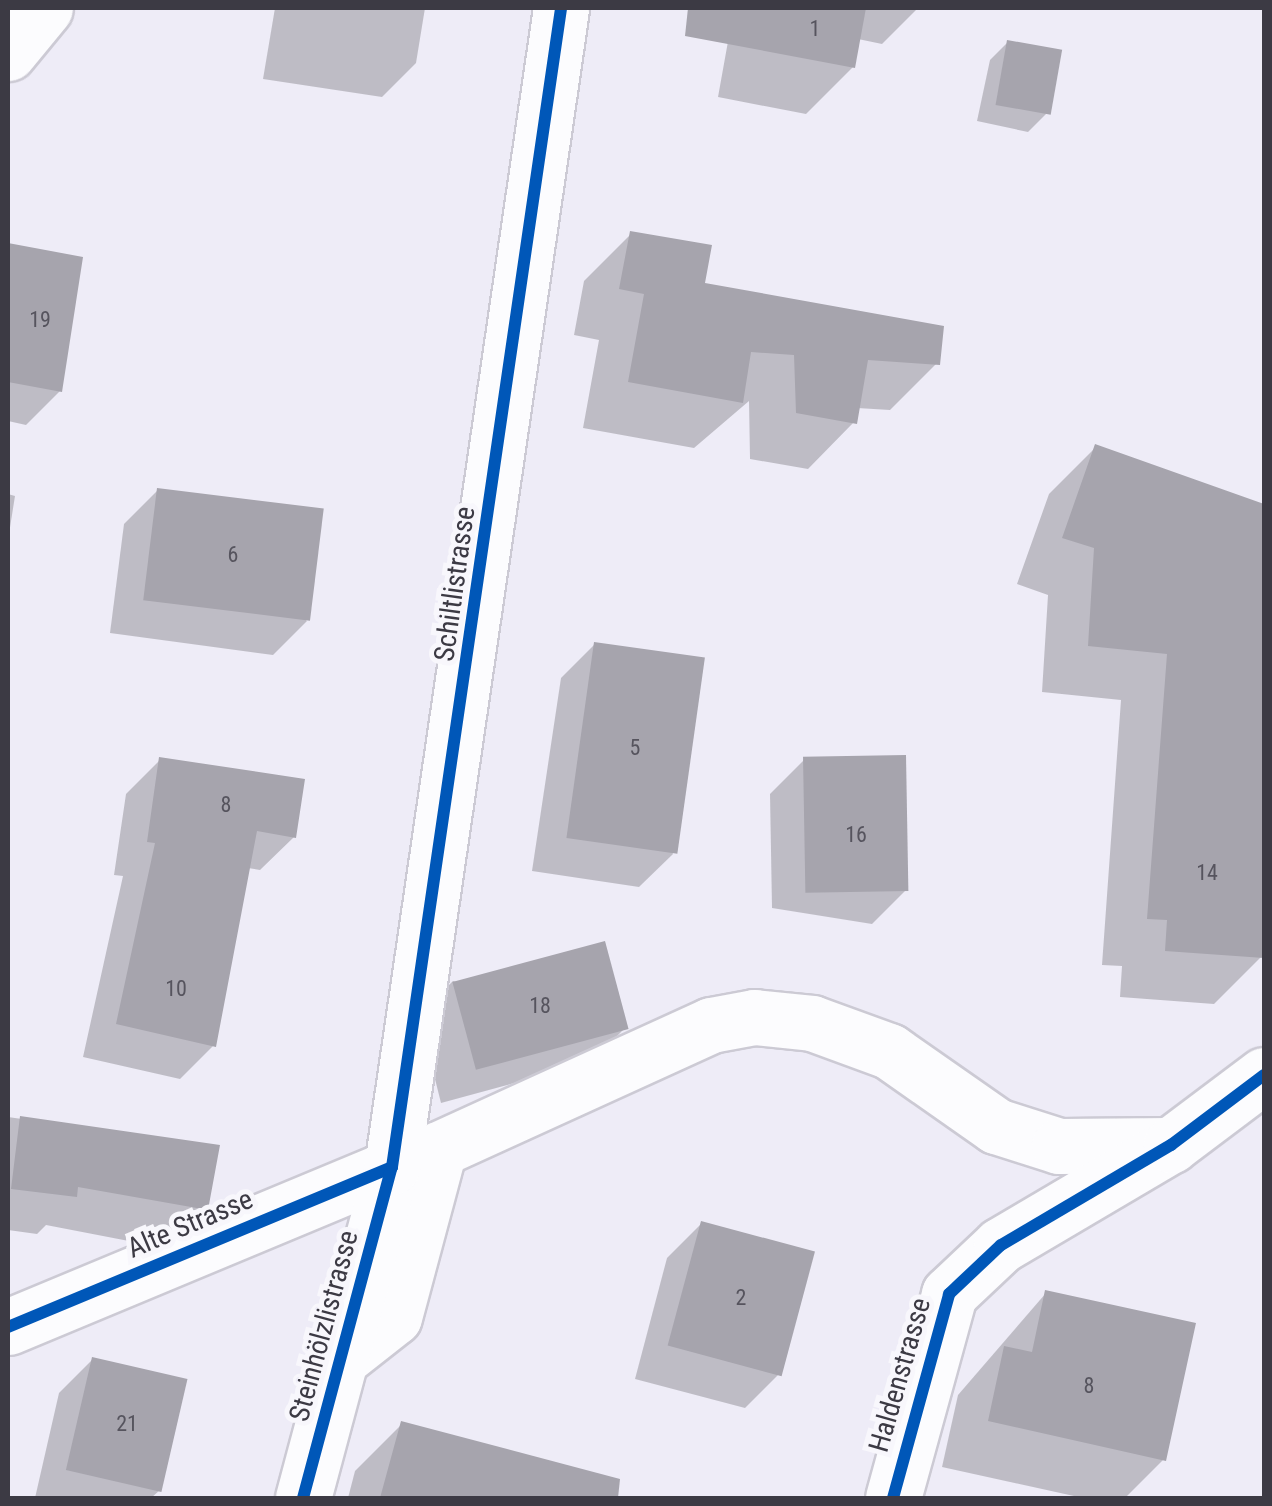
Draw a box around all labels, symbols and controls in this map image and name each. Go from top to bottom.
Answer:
house number: 1 [810,16,820,42]
house number: 19 [29,307,51,333]
street label: Schiltlistrasse [428,504,482,664]
house number: 6 [228,542,238,568]
house number: 5 [630,735,640,761]
house number: 8 [221,792,231,818]
house number: 16 [845,822,867,848]
house number: 14 [1196,860,1218,886]
house number: 10 [165,976,187,1002]
house number: 18 [529,993,551,1019]
street label: Alte Strasse [122,1182,258,1266]
street label: Steinhölzlistrasse [282,1227,366,1425]
house number: 2 [736,1285,746,1311]
street label: Haldenstrasse [862,1294,938,1456]
house number: 8 [1084,1373,1094,1399]
house number: 21 [116,1411,138,1437]

